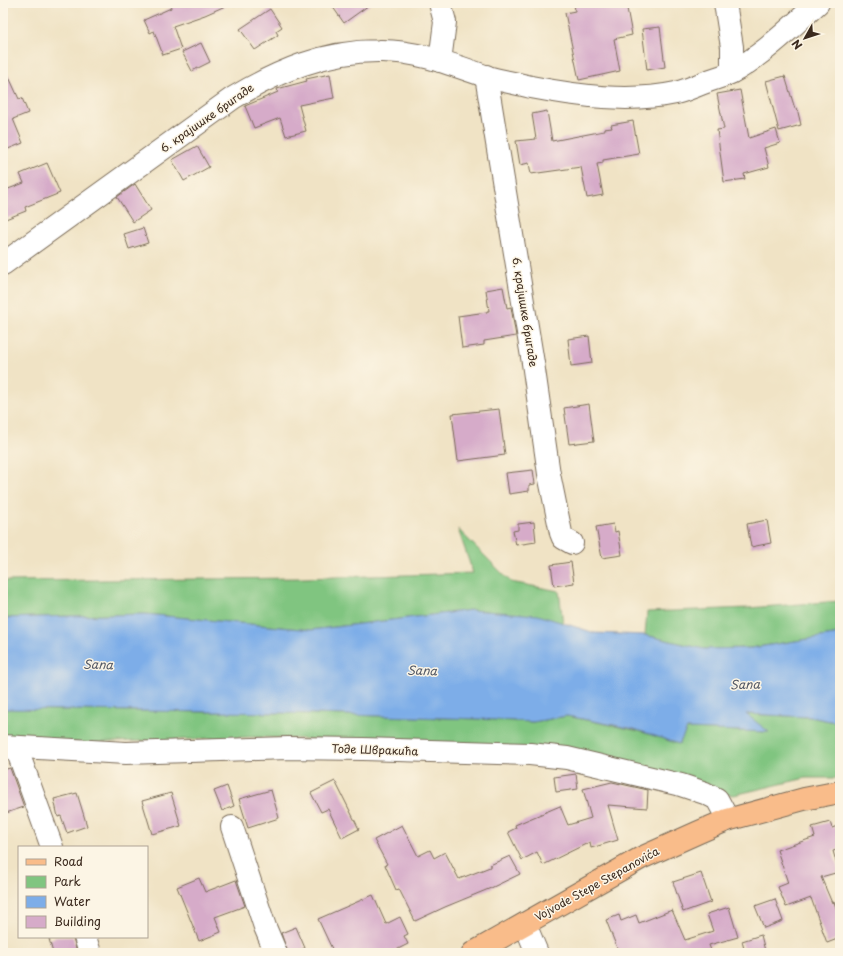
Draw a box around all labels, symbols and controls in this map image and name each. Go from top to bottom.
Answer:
north arrow [785,18,825,58]
text: N [787,36,806,53]
street label: 6. крајишке бригаде [156,79,257,156]
street label: 6. крајишке бригаде [508,256,543,368]
water label: Sana [83,655,114,673]
water label: Sana [407,661,438,679]
water label: Sana [730,675,761,693]
street label: Тоде Швракића [331,739,419,760]
street label: Vojvode Stepe Stepanovića [531,842,662,925]
legend [18,846,148,938]
text: Road [54,852,83,870]
text: Park [54,872,81,890]
text: Water [54,892,91,910]
text: Building [54,912,101,930]

